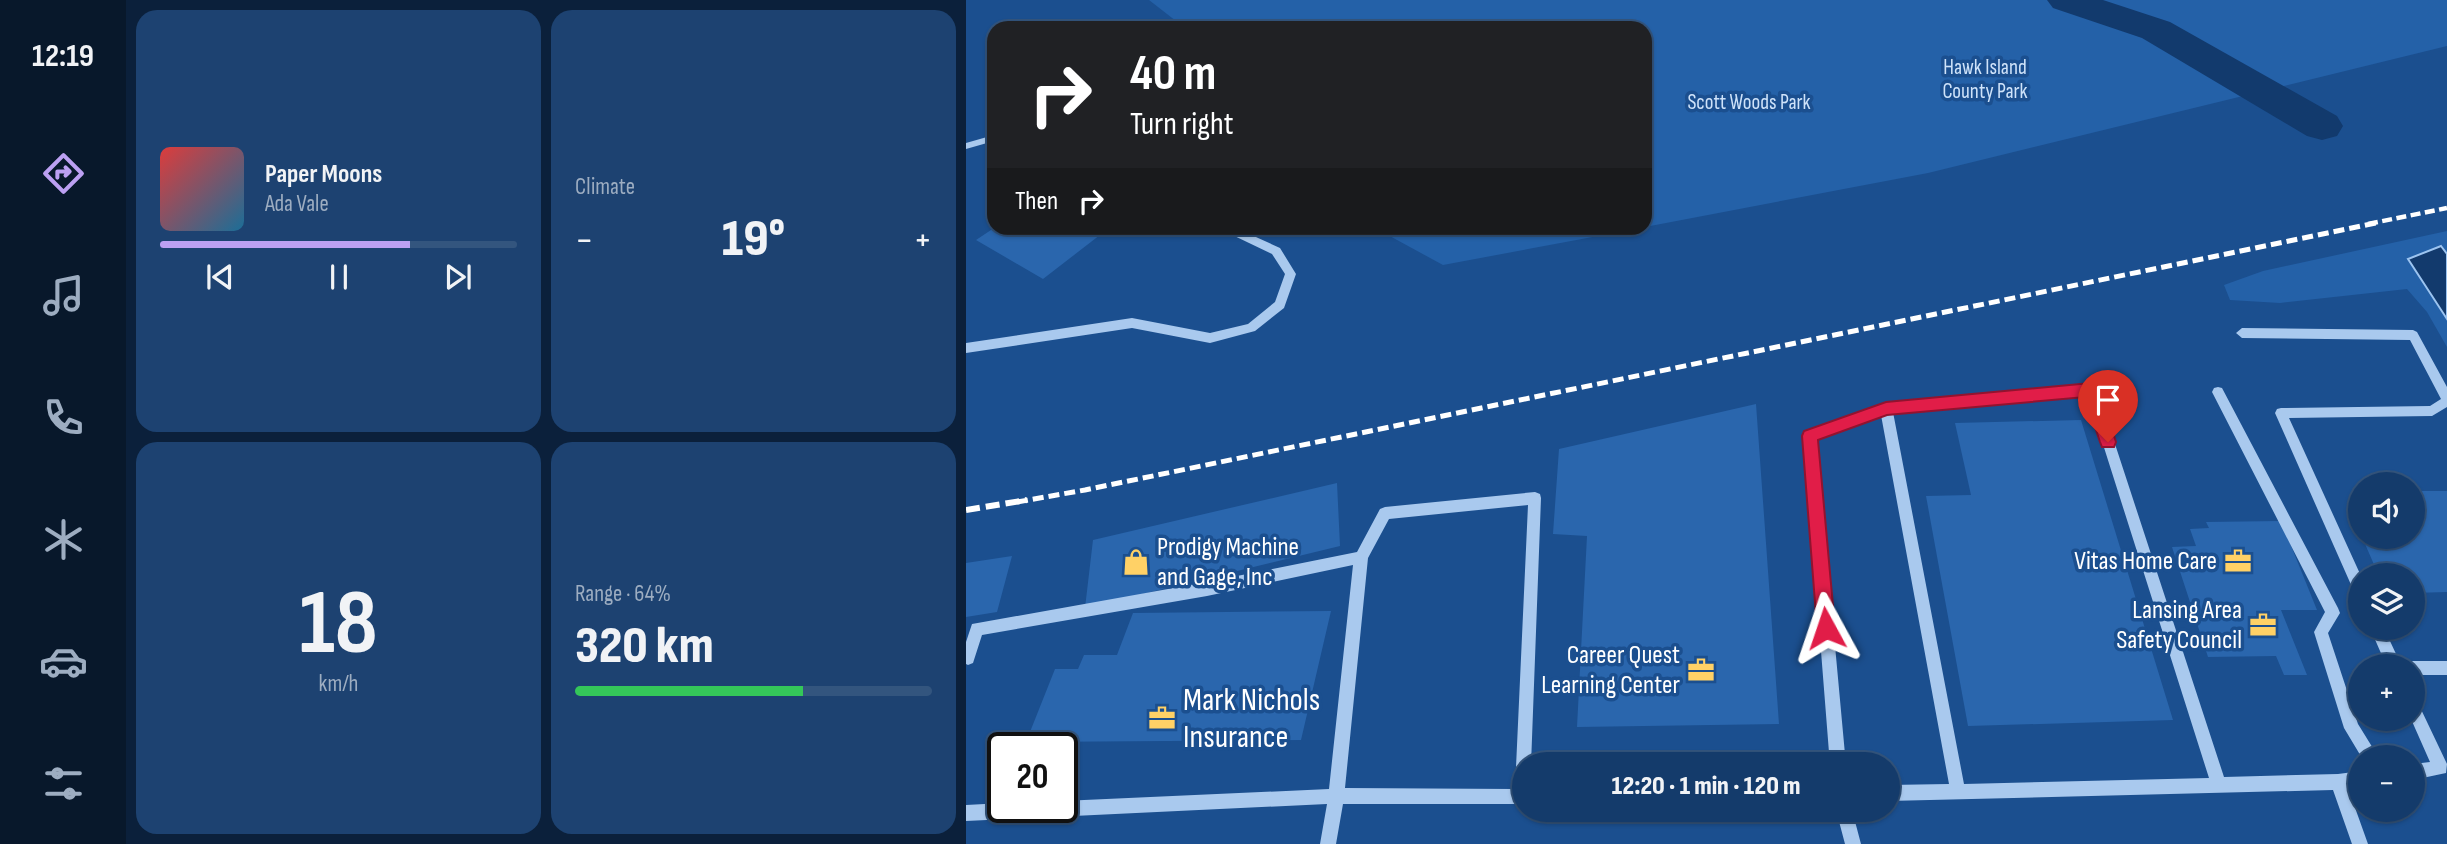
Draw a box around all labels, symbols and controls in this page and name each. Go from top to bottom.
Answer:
text: 12:19 [32,37,94,76]
text: 40 m [1130,45,1216,104]
icon: right [1015,49,1106,140]
park label: Hawk Island County Park [1942,55,2028,104]
park label: Scott Woods Park [1687,90,1811,115]
text: Turn right [1130,105,1234,144]
icon: directions [39,149,88,198]
text: Paper Moons [265,159,382,190]
text: Climate [575,173,635,201]
icon: right [1072,182,1110,220]
text: Then [1015,186,1058,217]
text: Ada Vale [265,190,329,218]
text: 19° [722,208,785,271]
text: − [575,218,594,263]
text: + [913,218,932,263]
icon: previous [201,258,239,296]
icon: pause [320,258,358,296]
icon: next [439,258,477,296]
icon: music [39,271,88,320]
pin [2078,370,2138,442]
icon: arrive [2089,381,2127,419]
icon: phone [39,393,88,442]
map controls [2348,472,2425,822]
button: sound [2348,472,2425,549]
icon: climate [39,515,88,564]
place label: Prodigy Machine and Gage, Inc [1157,532,1299,593]
place label: Vitas Home Care [2074,546,2217,577]
office icon: Vitas Home Care [2223,546,2253,576]
shop icon: Prodigy Machine and Gage, Inc [1121,547,1151,577]
button: layers [2348,563,2425,640]
text: 18 [299,570,378,679]
text: Range · 64% [575,580,671,608]
position arrow [1789,591,1863,665]
place label: Lansing Area Safety Council [2116,595,2242,656]
office icon: Lansing Area Safety Council [2248,610,2278,640]
text: 320 km [575,615,714,678]
icon: car [39,637,88,686]
place label: Career Quest Learning Center [1541,640,1681,701]
button: + [2348,654,2425,731]
office icon: Career Quest Learning Center [1686,655,1716,685]
text: km/h [319,670,358,698]
place label: Mark Nichols Insurance [1183,681,1320,757]
office icon: Mark Nichols Insurance [1147,703,1177,733]
speed limit sign: 20 [987,732,1078,823]
button: − [2348,745,2425,822]
icon: filters [39,759,88,808]
text: 12:20 · 1 min · 120 m [1612,771,1800,802]

